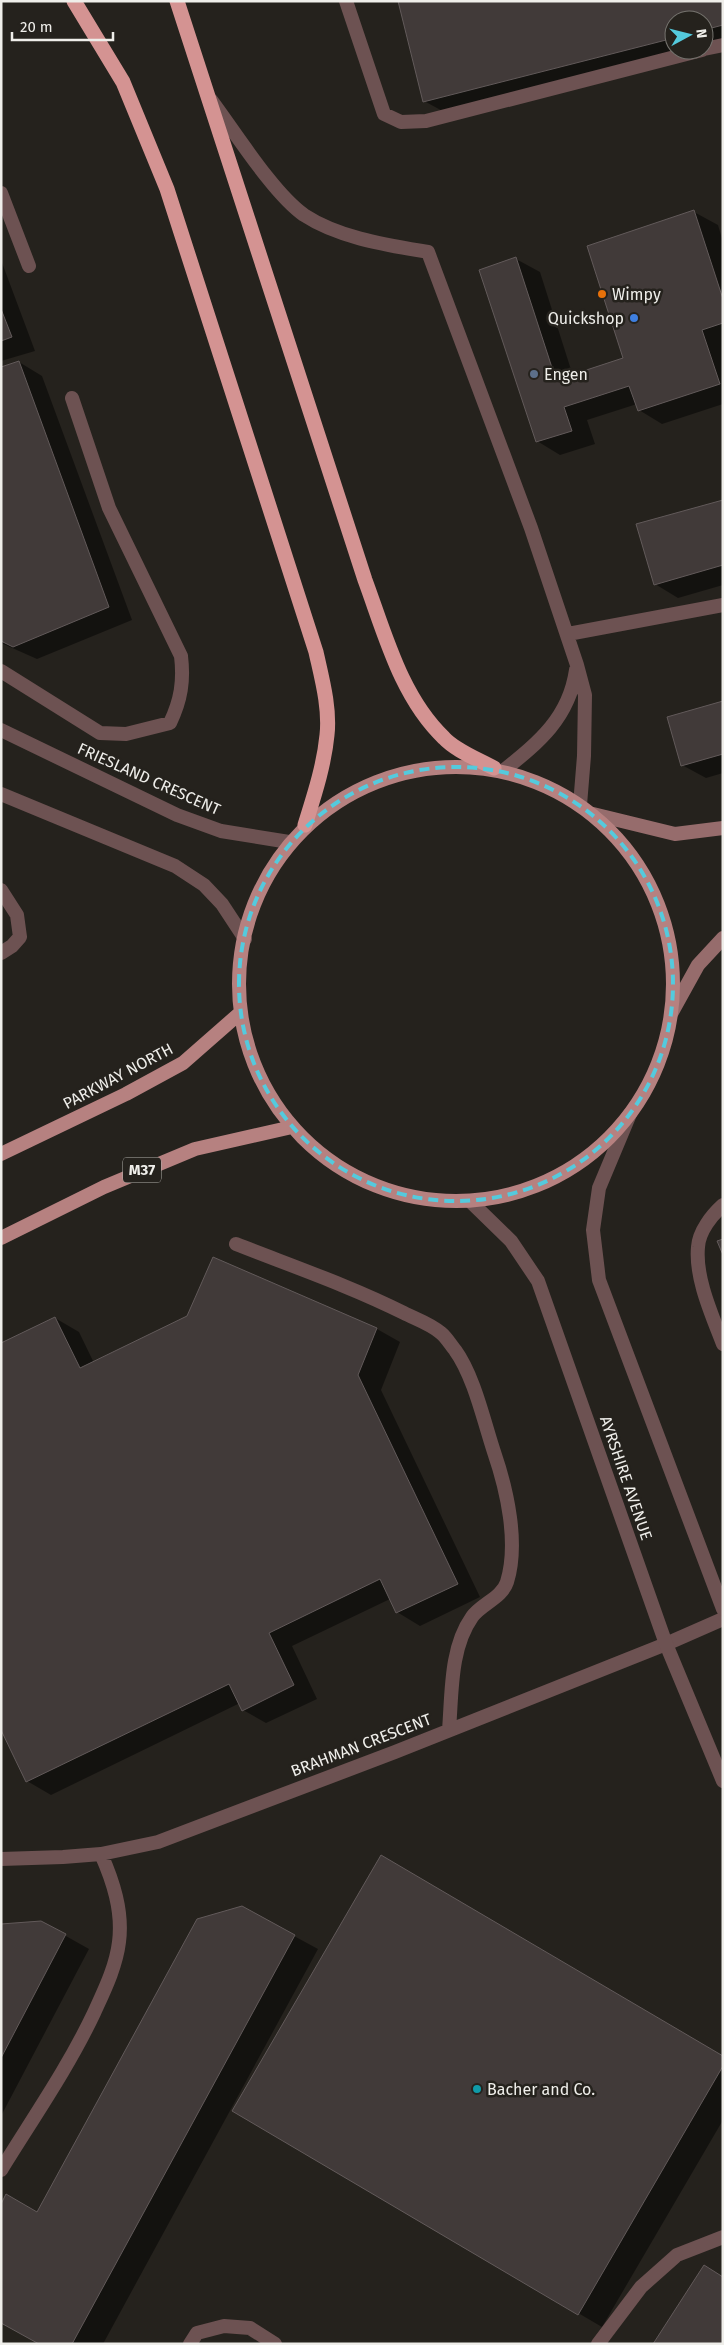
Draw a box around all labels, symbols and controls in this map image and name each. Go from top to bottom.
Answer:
scale bar [12,10,114,42]
north arrow [664,10,714,60]
text: 20 m [20,18,53,36]
text: N [692,28,710,39]
place label: Wimpy [612,285,661,304]
marker: Wimpy [596,288,608,300]
place label: Quickshop [548,309,624,328]
marker: Quickshop [628,312,640,324]
place label: Engen [544,365,588,384]
marker: Engen [528,368,540,380]
street label: FRIESLAND CRESCENT [75,739,224,819]
street label: PARKWAY NORTH [60,1039,176,1113]
road number: M37 [123,1158,161,1182]
street label: AYRSHIRE AVENUE [596,1413,656,1543]
street label: BRAHMAN CRESCENT [288,1709,434,1781]
place label: Bacher and Co. [487,2080,595,2099]
marker: Bacher and Co. [471,2083,483,2095]

